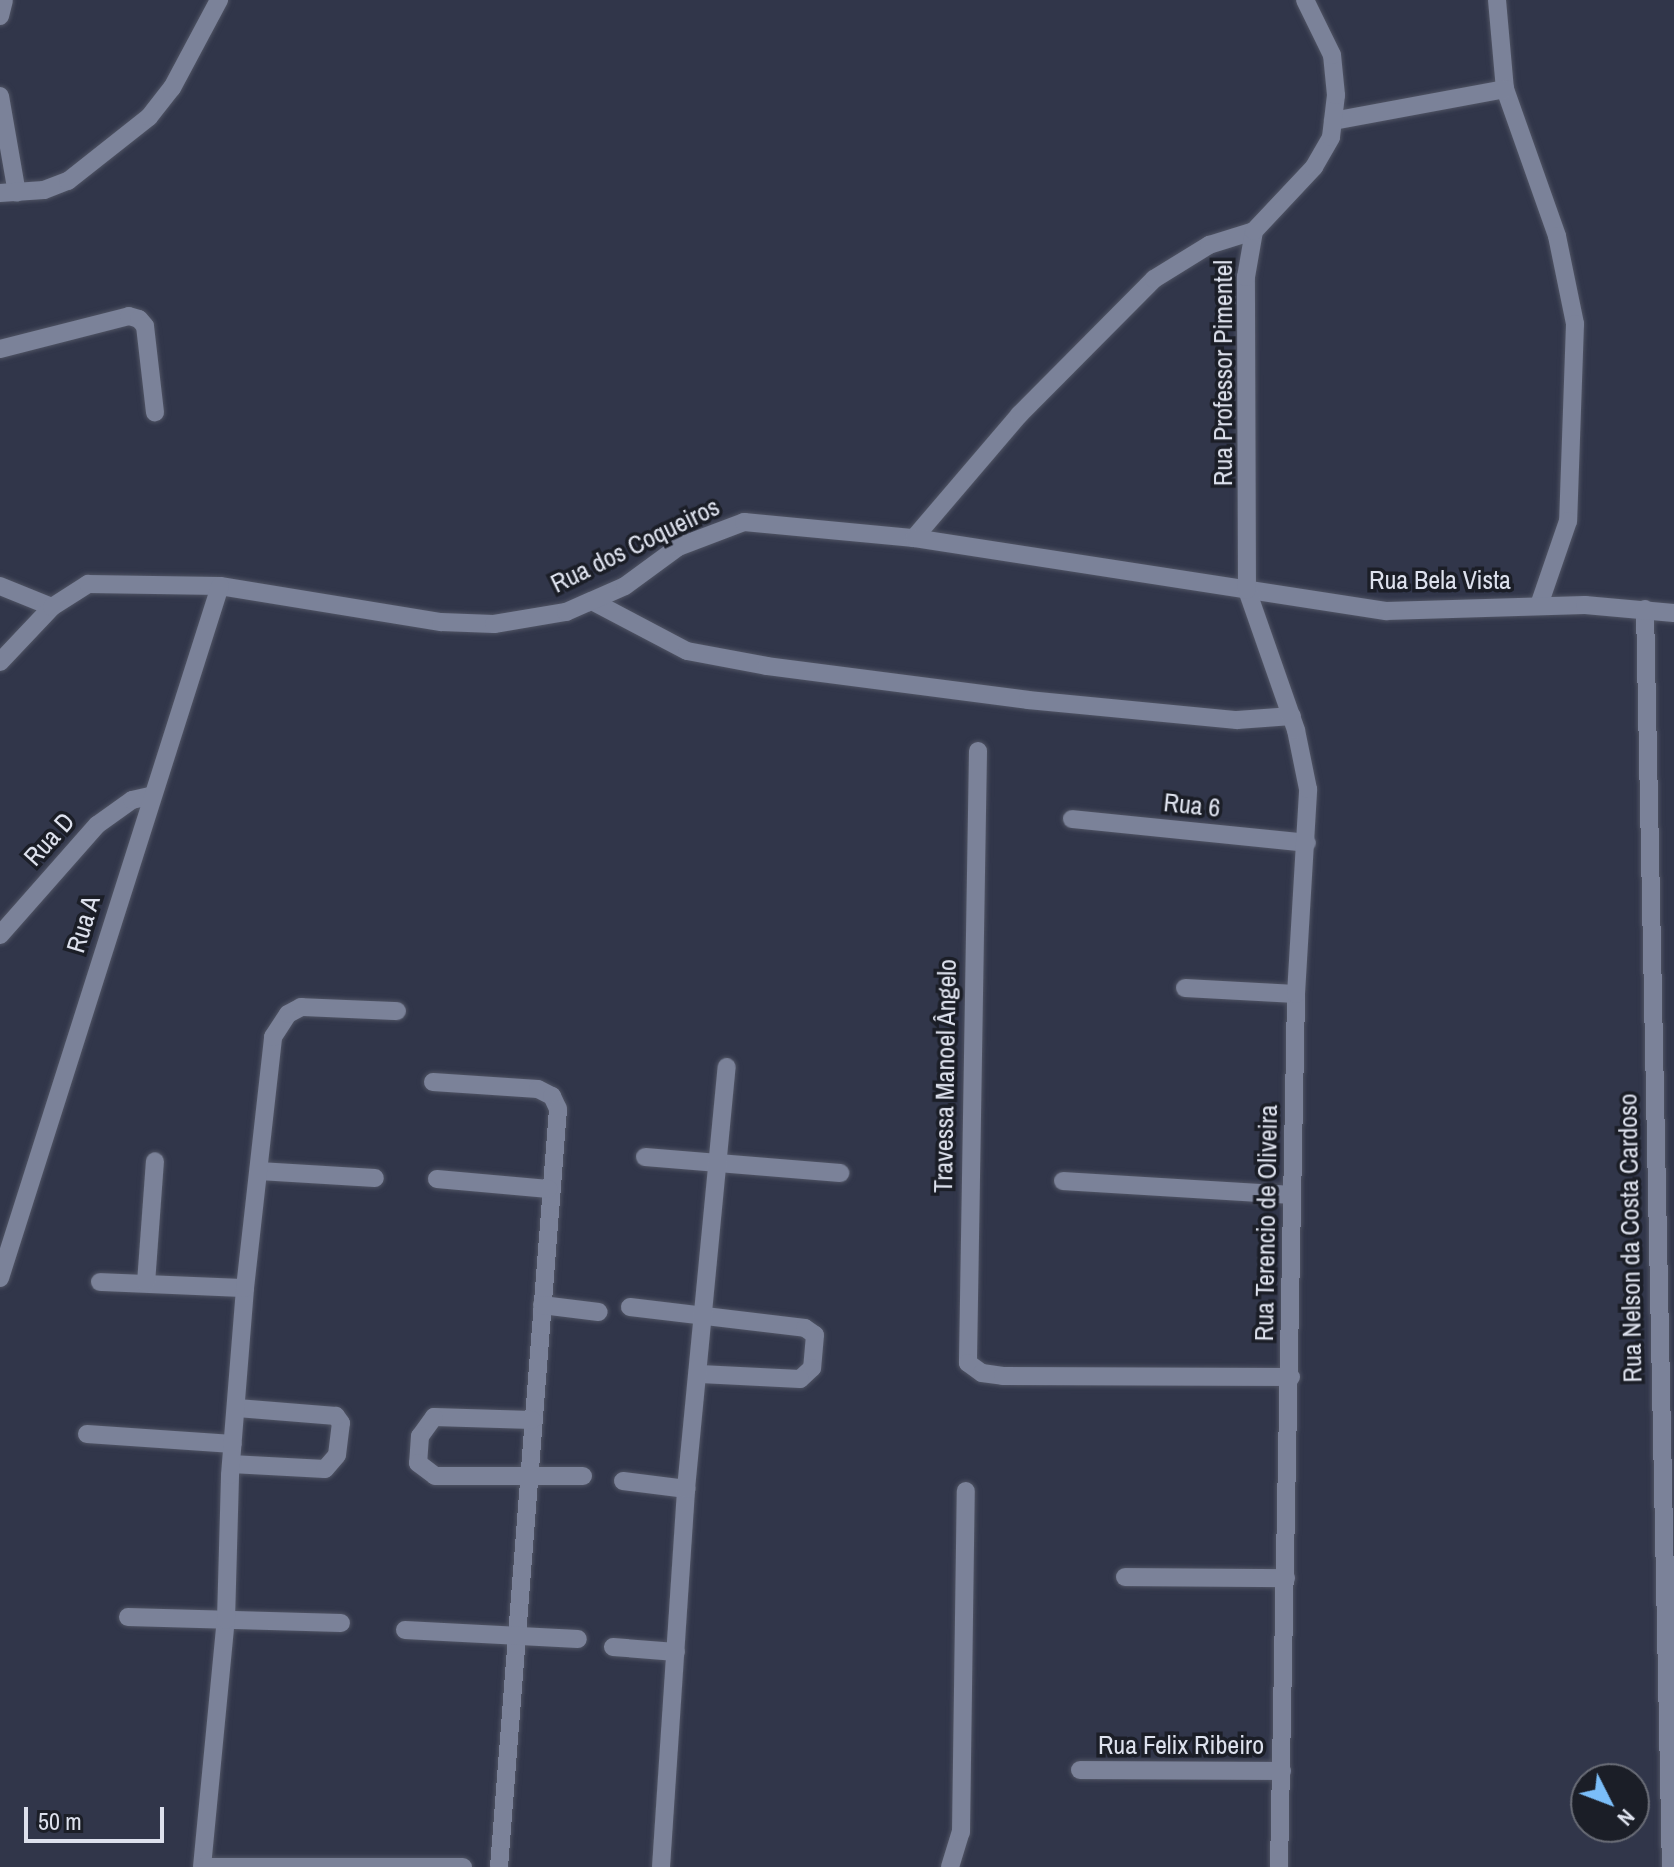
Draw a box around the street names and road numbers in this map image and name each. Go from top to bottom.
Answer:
street label: Rua Professor Pimentel [1207,260,1239,486]
street label: Rua dos Coqueiros [546,491,724,599]
street label: Rua Bela Vista [1369,564,1511,596]
street label: Rua 6 [1162,787,1222,823]
street label: Rua D [17,806,81,872]
street label: Rua A [59,891,107,957]
street label: Travessa Manoel Ângelo [927,958,963,1194]
street label: Rua Nelson da Costa Cardoso [1612,1093,1648,1383]
street label: Rua Terencio de Oliveira [1248,1104,1284,1342]
street label: Rua Felix Ribeiro [1098,1729,1264,1761]

